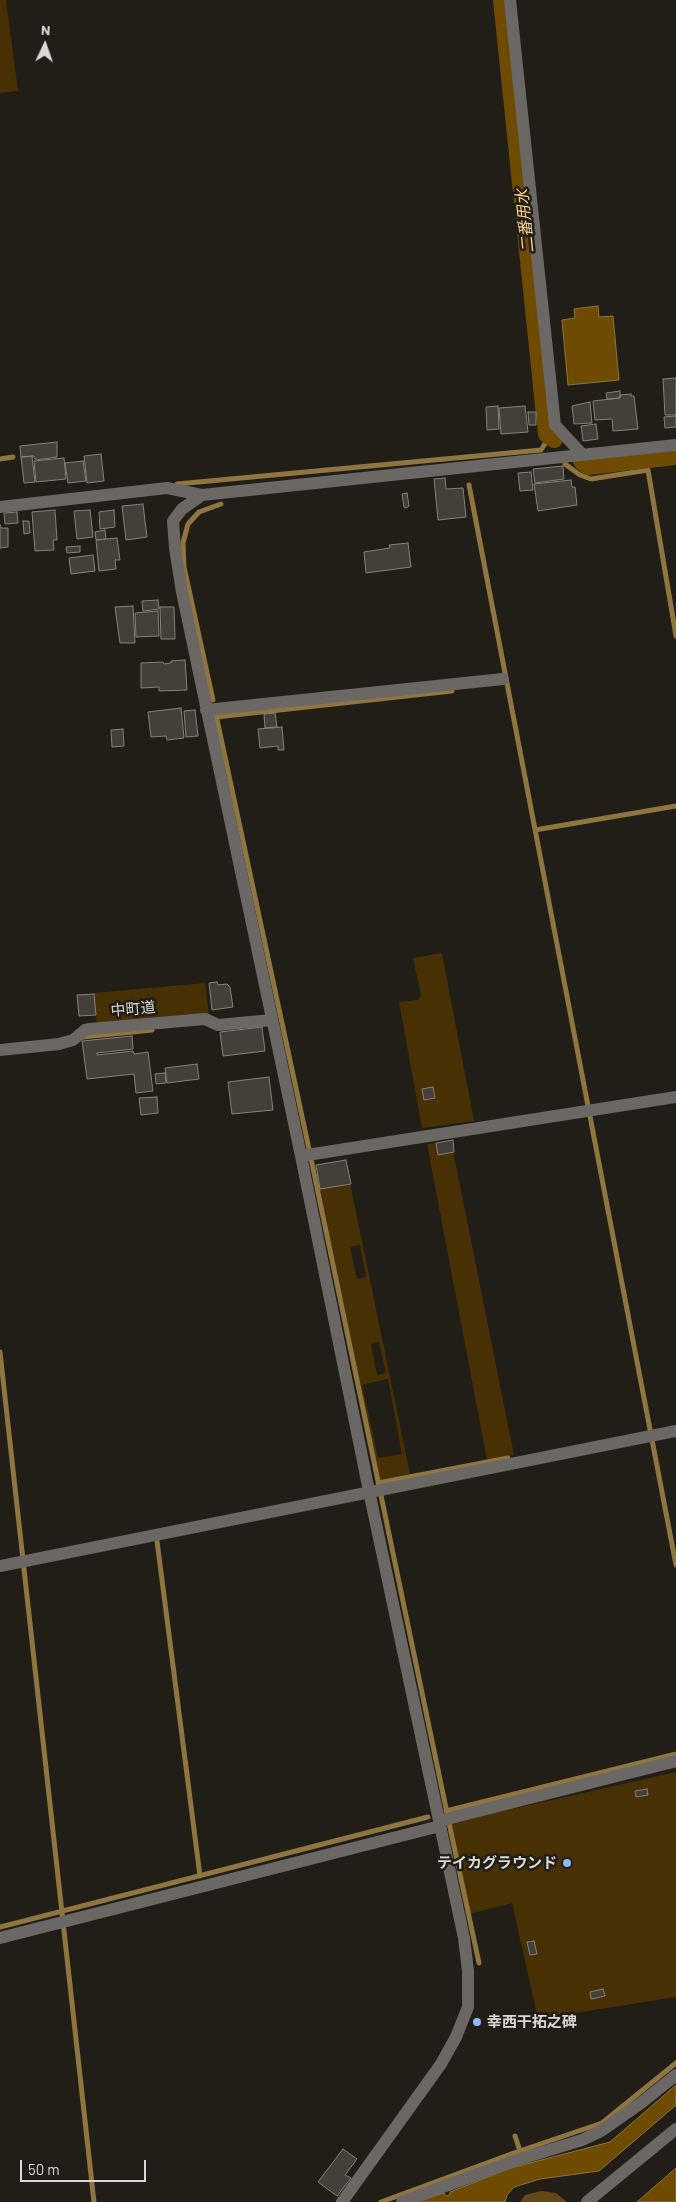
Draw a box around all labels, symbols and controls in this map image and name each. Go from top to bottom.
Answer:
north arrow [20,20,70,70]
text: N [41,21,51,38]
water label: 二番用水 [512,188,538,254]
street label: 中町道 [110,998,156,1020]
place label: テイカグラウンド [437,1854,557,1872]
marker: テイカグラウンド [561,1857,573,1869]
place label: 幸西干拓之碑 [487,2013,577,2031]
marker: 幸西干拓之碑 [471,2016,483,2028]
scale bar [22,2150,149,2182]
text: 50 m [28,2160,60,2178]

